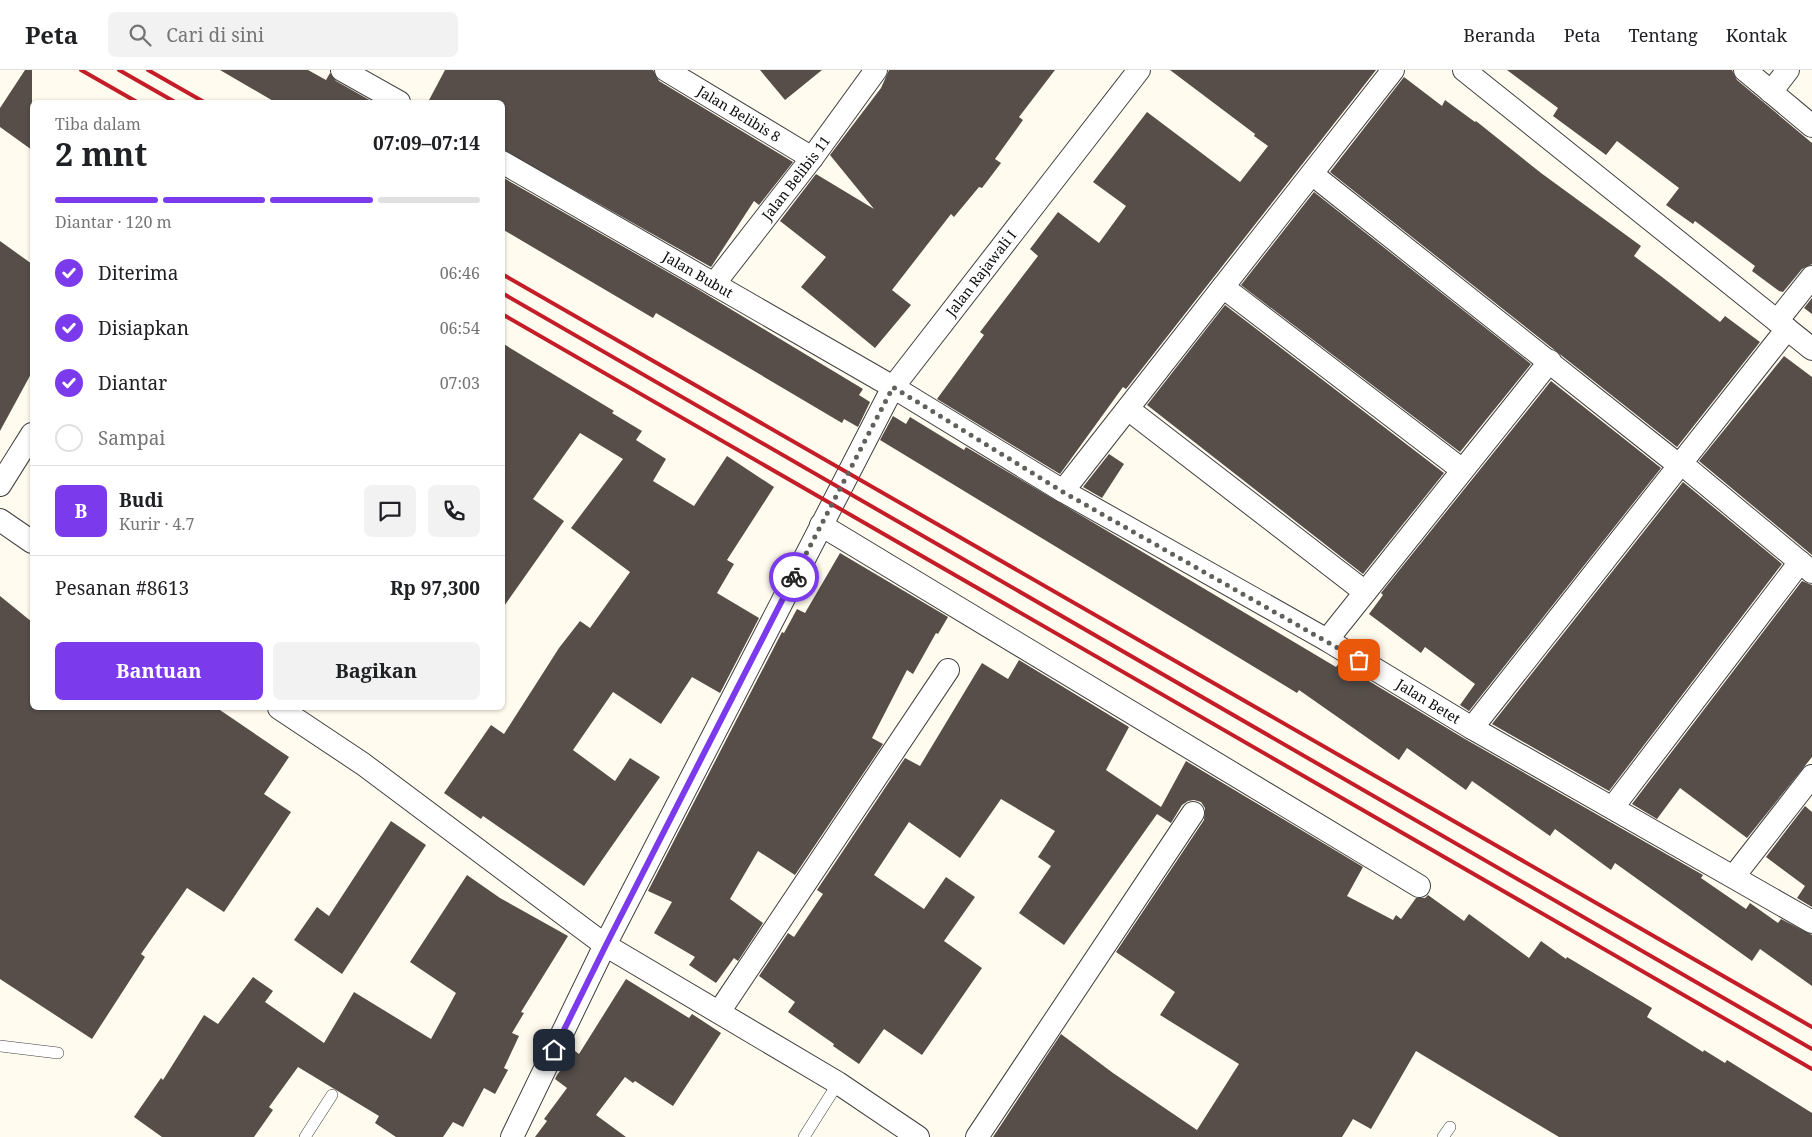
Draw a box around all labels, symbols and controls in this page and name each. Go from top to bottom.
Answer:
search box [108,12,458,57]
text: Peta [25,18,78,51]
icon: search [126,21,154,49]
text: Cari di sini [166,22,264,48]
text: Beranda [1463,23,1536,47]
text: Peta [1564,23,1601,47]
text: Tentang [1629,23,1698,47]
text: Kontak [1726,23,1787,47]
street label: Jalan Belibis 8 [693,80,784,146]
text: Tiba dalam [55,113,141,135]
text: 07:09–07:14 [373,130,480,156]
text: 2 mnt [55,132,147,175]
street label: Jalan Belibis 11 [756,132,834,225]
text: Diantar · 120 m [55,211,172,233]
street label: Jalan Rajawali I [941,226,1020,321]
street label: Jalan Bubut [659,246,737,302]
icon: check [55,259,83,287]
text: Diterima [98,260,178,286]
text: 06:46 [440,262,480,284]
icon: check [55,314,83,342]
text: Disiapkan [98,315,189,341]
text: 06:54 [440,317,480,339]
icon: check [55,369,83,397]
text: Diantar [98,370,167,396]
text: 07:03 [440,372,480,394]
text: Sampai [98,425,165,451]
button: chat [364,485,416,537]
button: phone [428,485,480,537]
text: Budi [119,487,163,513]
text: B [75,498,87,524]
text: Kurir · 4.7 [119,513,194,535]
courier [769,552,819,602]
icon: bike [780,563,808,591]
text: Pesanan #8613 [55,575,189,601]
text: Rp 97,300 [390,575,480,601]
pin [1338,639,1380,681]
button: Bantuan [55,642,263,700]
button: Bagikan [273,642,480,700]
icon: bag [1345,646,1373,674]
street label: Jalan Betet [1392,674,1464,728]
pin [533,1029,575,1071]
icon: home [540,1036,568,1064]

